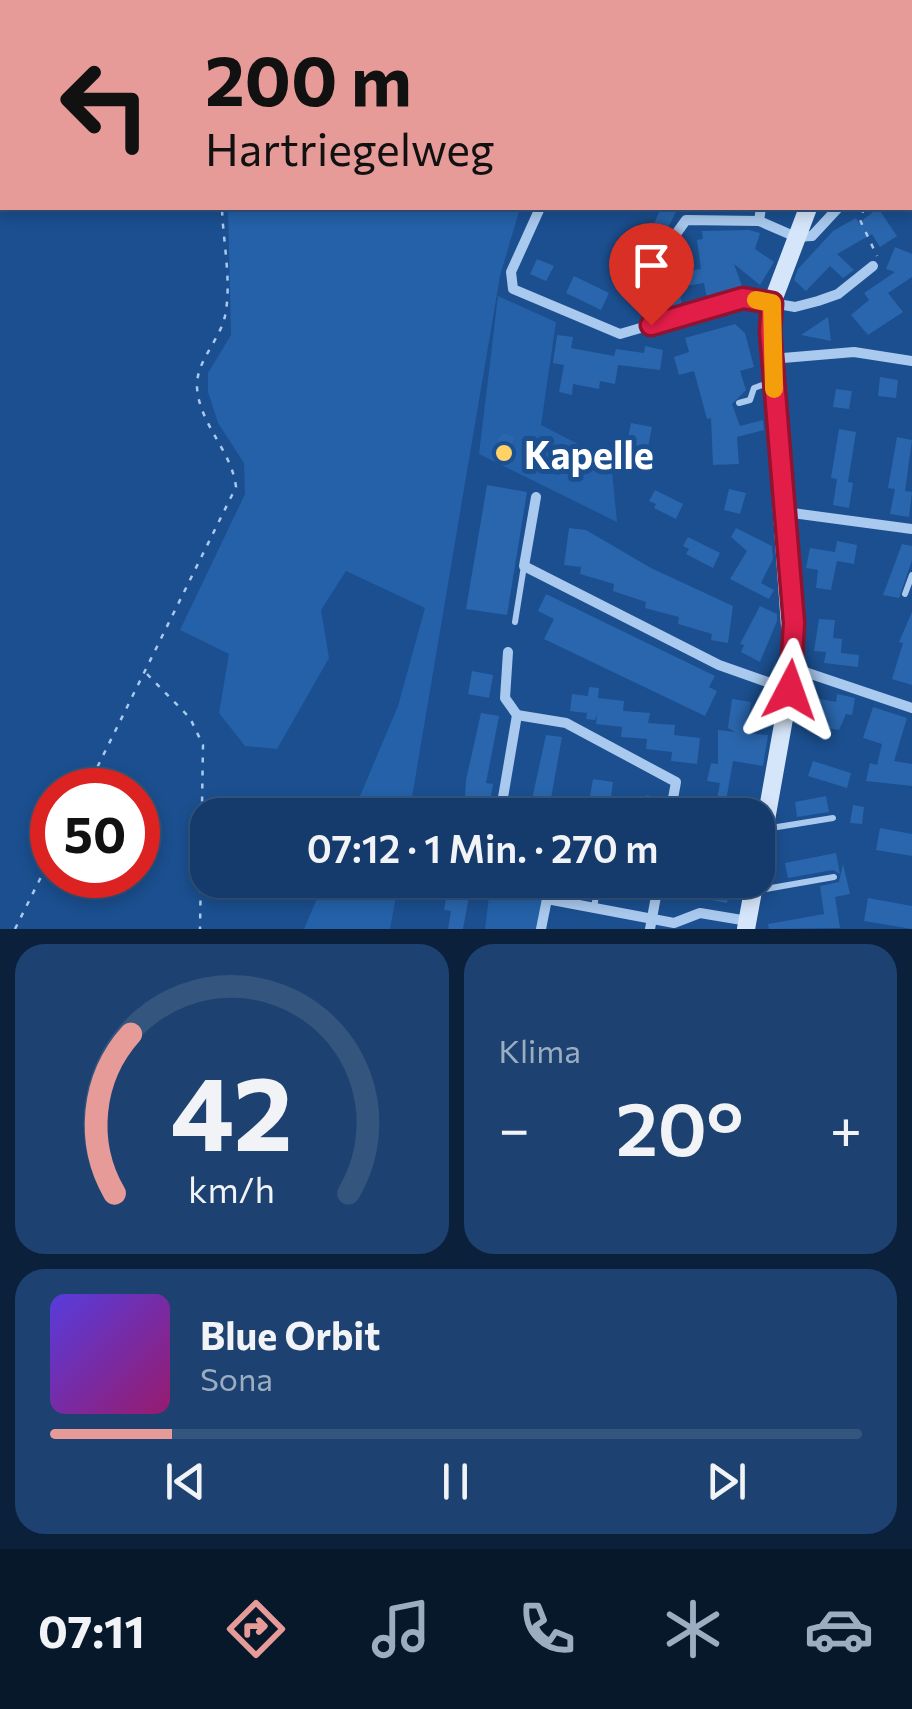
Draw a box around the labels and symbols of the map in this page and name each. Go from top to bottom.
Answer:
pin [609,223,694,326]
place label: Kapelle [524,430,654,477]
marker: Kapelle [493,442,515,464]
position arrow [738,638,842,742]
speed limit sign: 50 [30,768,160,898]

